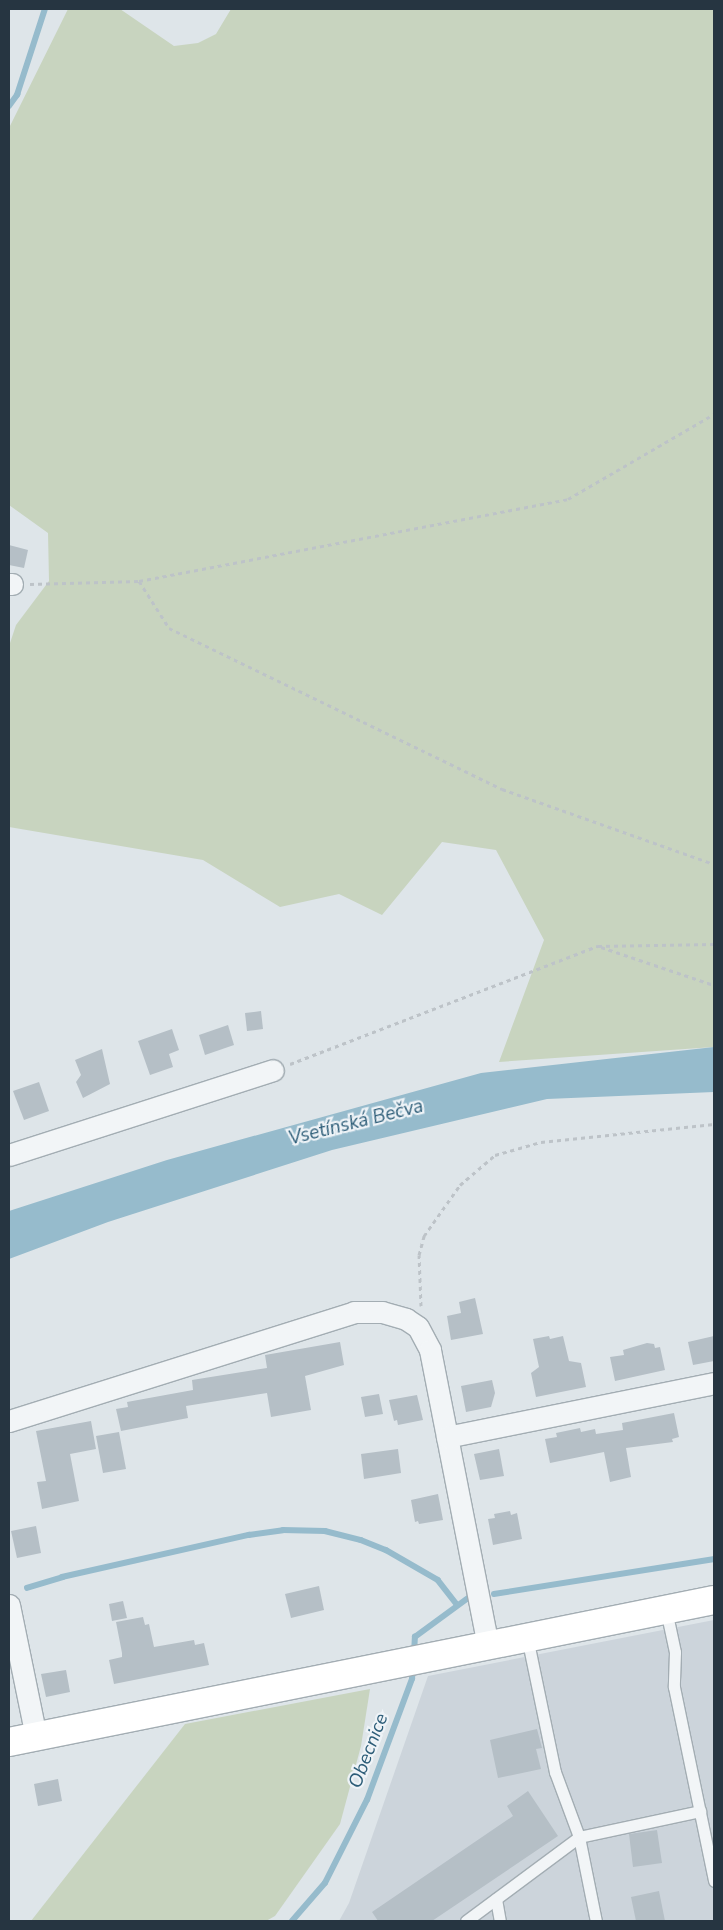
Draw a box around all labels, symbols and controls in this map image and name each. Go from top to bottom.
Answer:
water label: Vsetínská Bečva [286,1095,426,1151]
water label: Obecnice [344,1710,394,1792]

